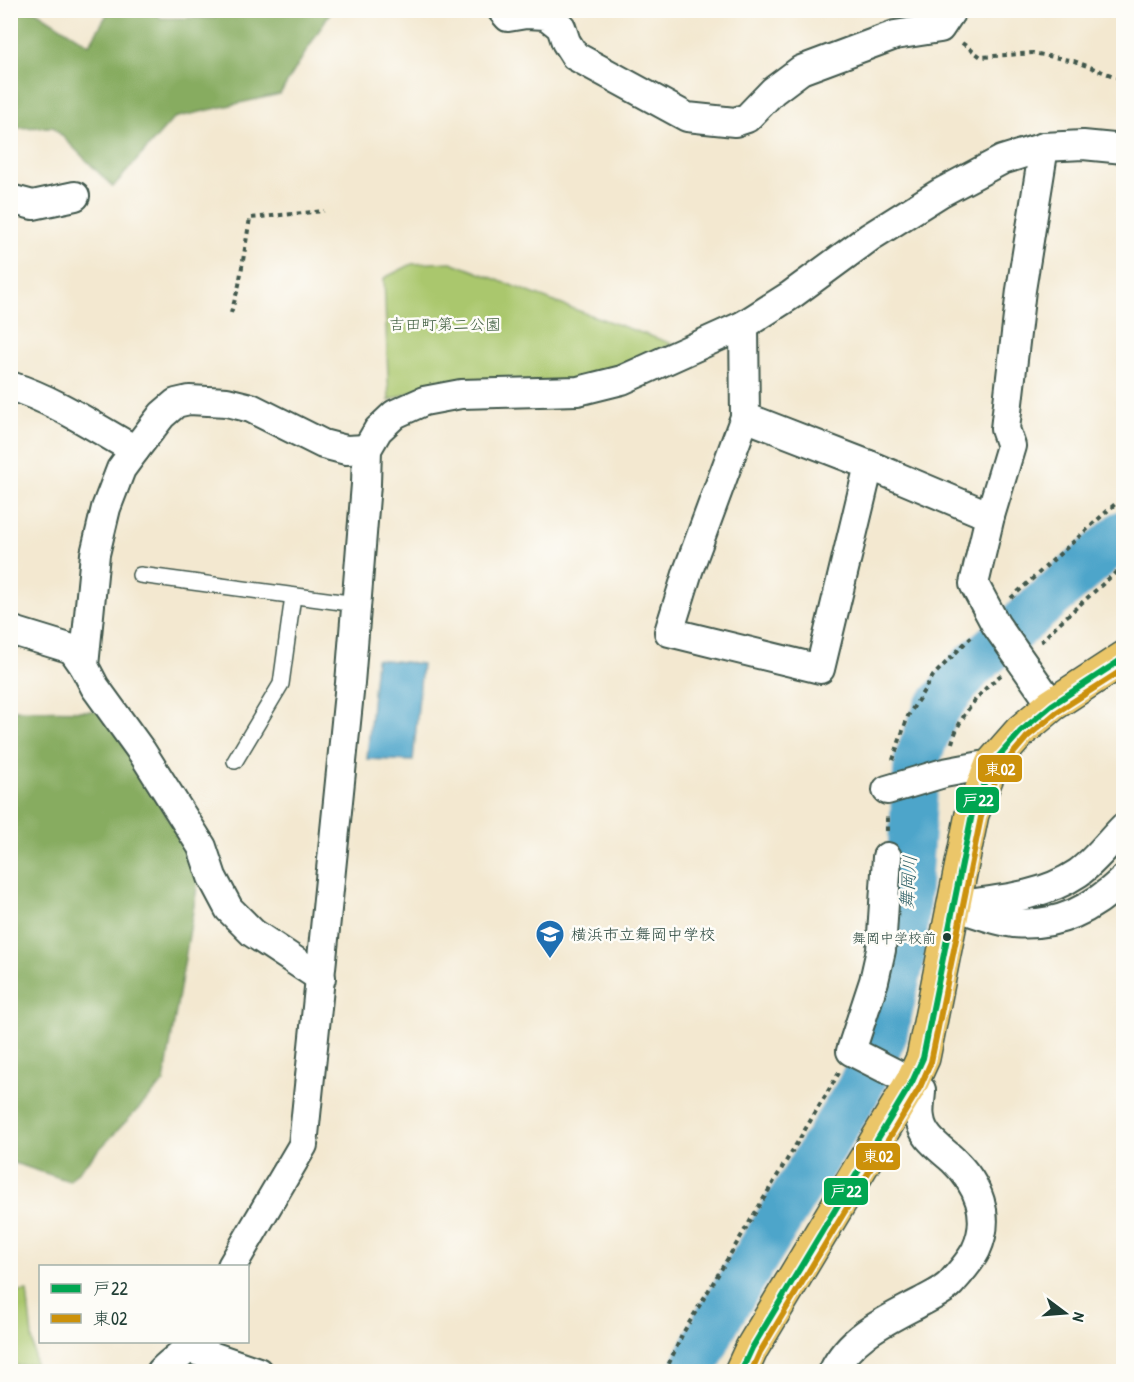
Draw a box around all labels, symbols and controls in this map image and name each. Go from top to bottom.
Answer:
park label: 吉田町第二公園 [389,313,501,335]
line badge: 東02 [977,754,1023,783]
text: 東02 [985,758,1016,780]
line badge: 戸22 [955,786,1000,814]
text: 戸22 [963,789,994,811]
water label: 舞岡川 [894,854,922,910]
school or university icon: 横浜市立舞岡中学校 [534,918,566,960]
place label: 横浜市立舞岡中学校 [571,923,715,945]
place label: 舞岡中学校前 [852,928,936,947]
marker: 舞岡中学校前 [941,931,953,943]
line badge: 東02 [855,1142,901,1171]
text: 東02 [863,1145,894,1167]
line badge: 戸22 [823,1177,869,1206]
text: 戸22 [831,1180,862,1202]
legend [39,1265,249,1343]
text: 戸22 [93,1276,128,1301]
north arrow [1035,1283,1095,1343]
text: 東02 [93,1306,128,1331]
text: N [1068,1310,1091,1325]

